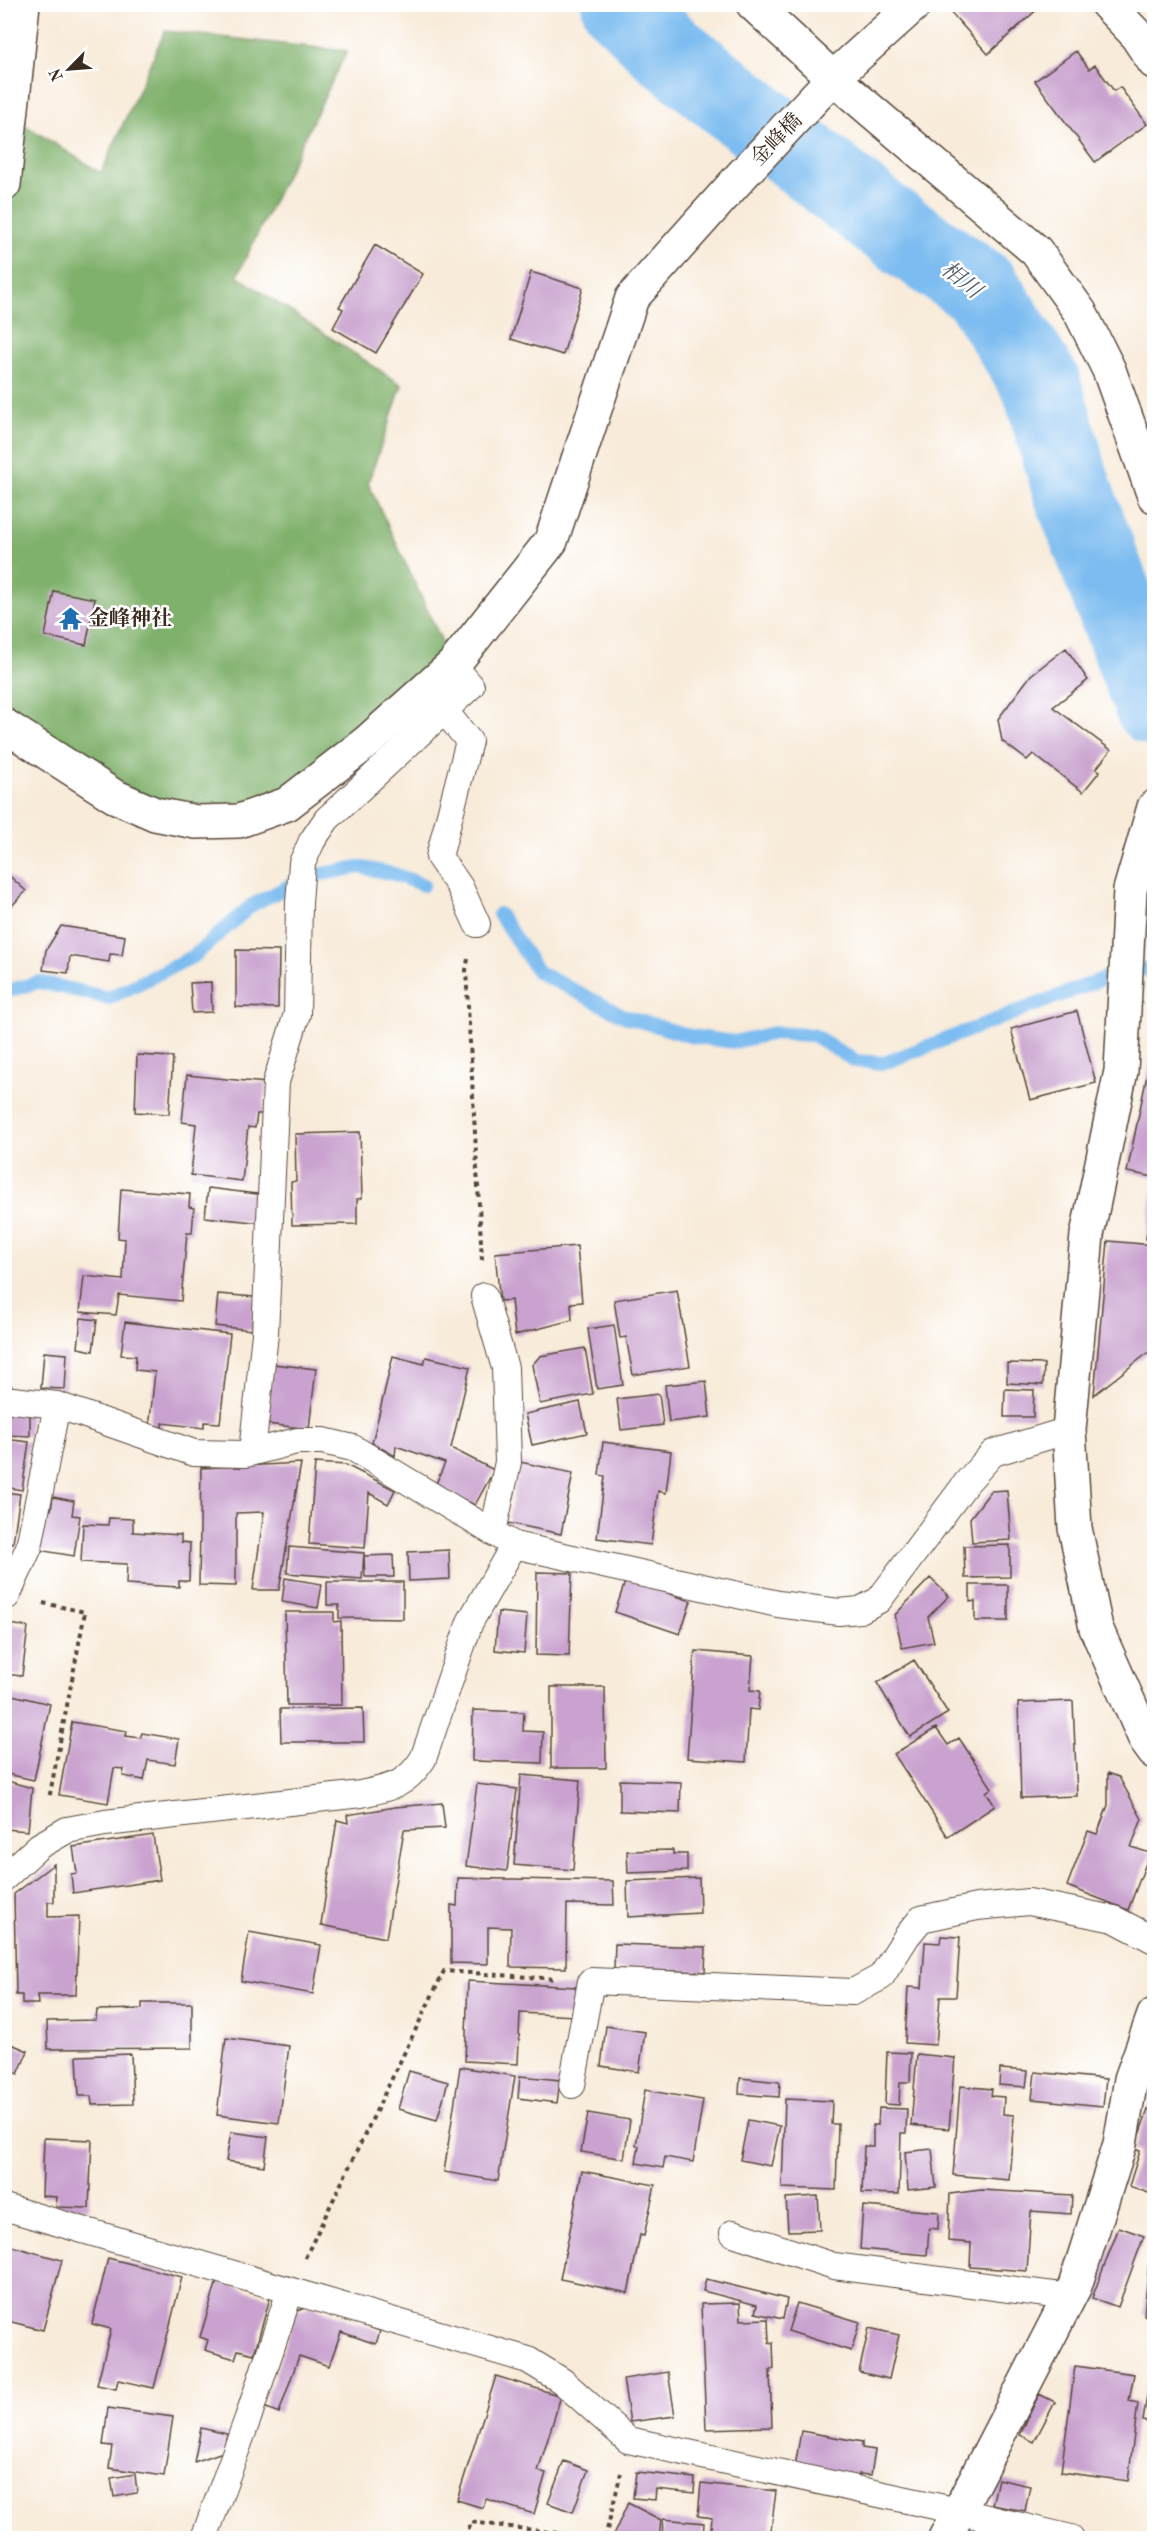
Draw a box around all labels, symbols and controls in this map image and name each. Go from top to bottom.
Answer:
north arrow [39,39,99,99]
text: N [47,65,67,83]
street label: 金峰橋 [746,109,807,170]
water label: 相川 [937,257,988,304]
temple icon: 金峰神社 [57,605,83,631]
place label: 金峰神社 [88,606,172,630]

